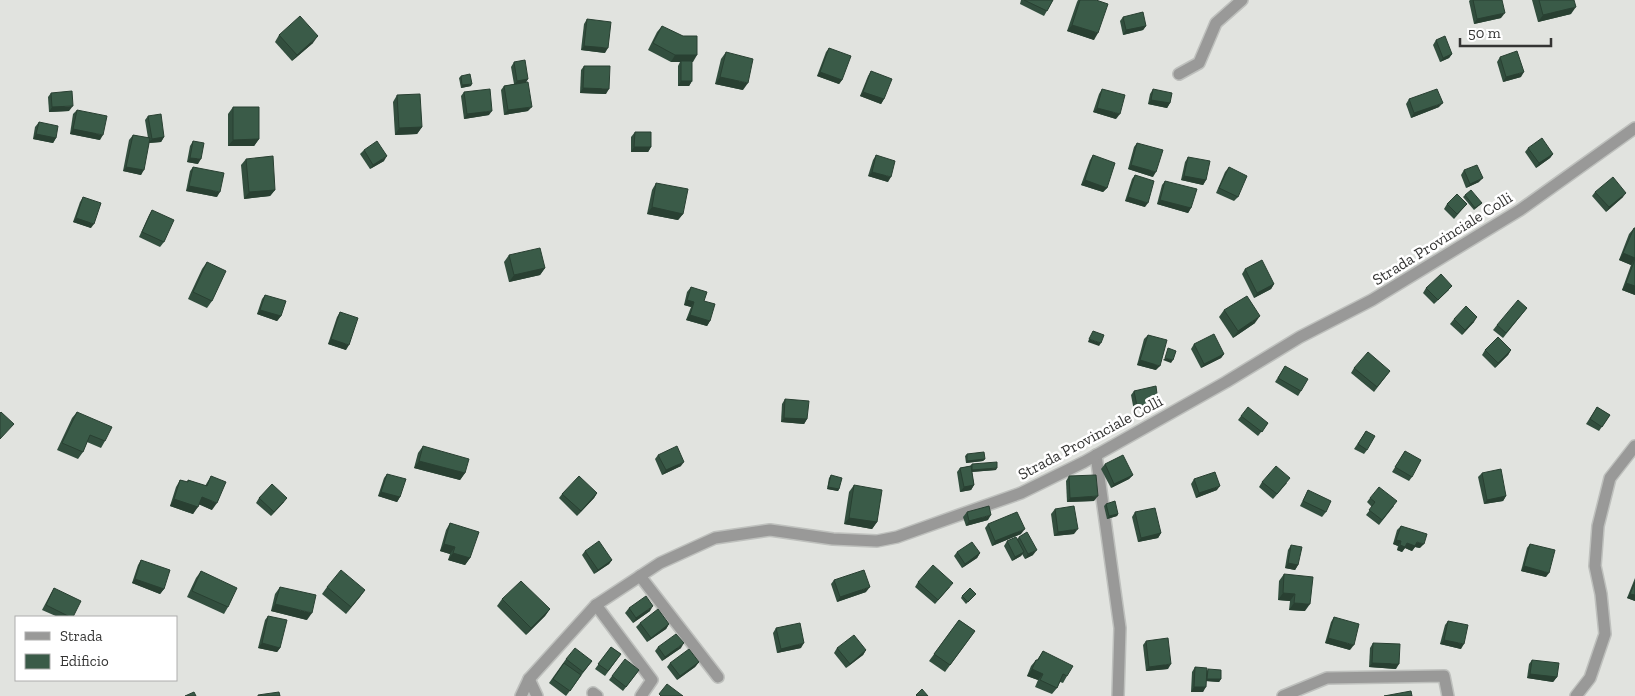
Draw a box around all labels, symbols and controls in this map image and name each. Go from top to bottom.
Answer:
scale bar [1460,15,1551,47]
text: 50 m [1468,24,1501,42]
street label: Strada Provinciale Colli [1369,187,1516,289]
street label: Strada Provinciale Colli [1015,391,1166,484]
legend [15,616,178,681]
text: Strada [60,627,103,645]
text: Edificio [60,652,109,670]

